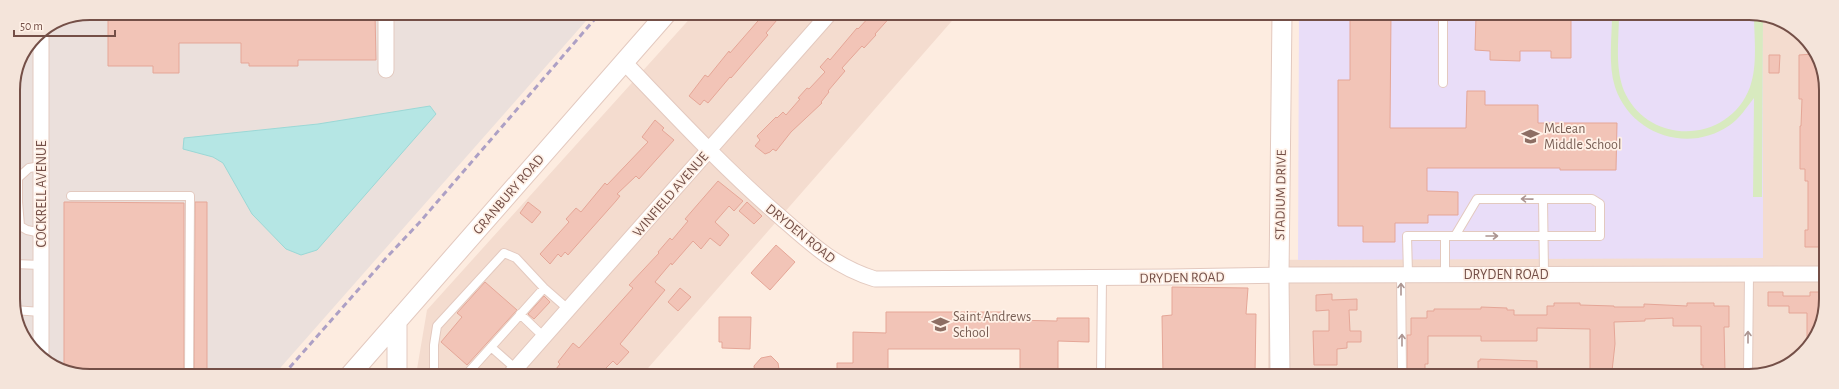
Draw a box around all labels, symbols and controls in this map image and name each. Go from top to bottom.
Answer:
scale bar [14,12,115,38]
text: 50 m [20,20,43,32]
place label: McLean Middle School [1544,122,1621,152]
school or university icon: McLean Middle School [1521,126,1541,146]
street label: COCKRELL AVENUE [35,140,49,248]
street label: WINFIELD AVENUE [630,149,711,240]
street label: STADIUM DRIVE [1273,149,1289,240]
street label: GRANBURY ROAD [470,152,547,237]
one-way arrow [1521,195,1534,203]
street label: DRYDEN ROAD [763,202,838,266]
one-way arrow [1485,232,1498,240]
street label: DRYDEN ROAD [1464,268,1548,282]
street label: DRYDEN ROAD [1139,270,1225,286]
one-way arrow [1397,283,1405,296]
place label: Saint Andrews School [953,310,1031,340]
school or university icon: Saint Andrews School [930,314,950,334]
one-way arrow [1744,331,1752,344]
one-way arrow [1398,334,1406,347]

